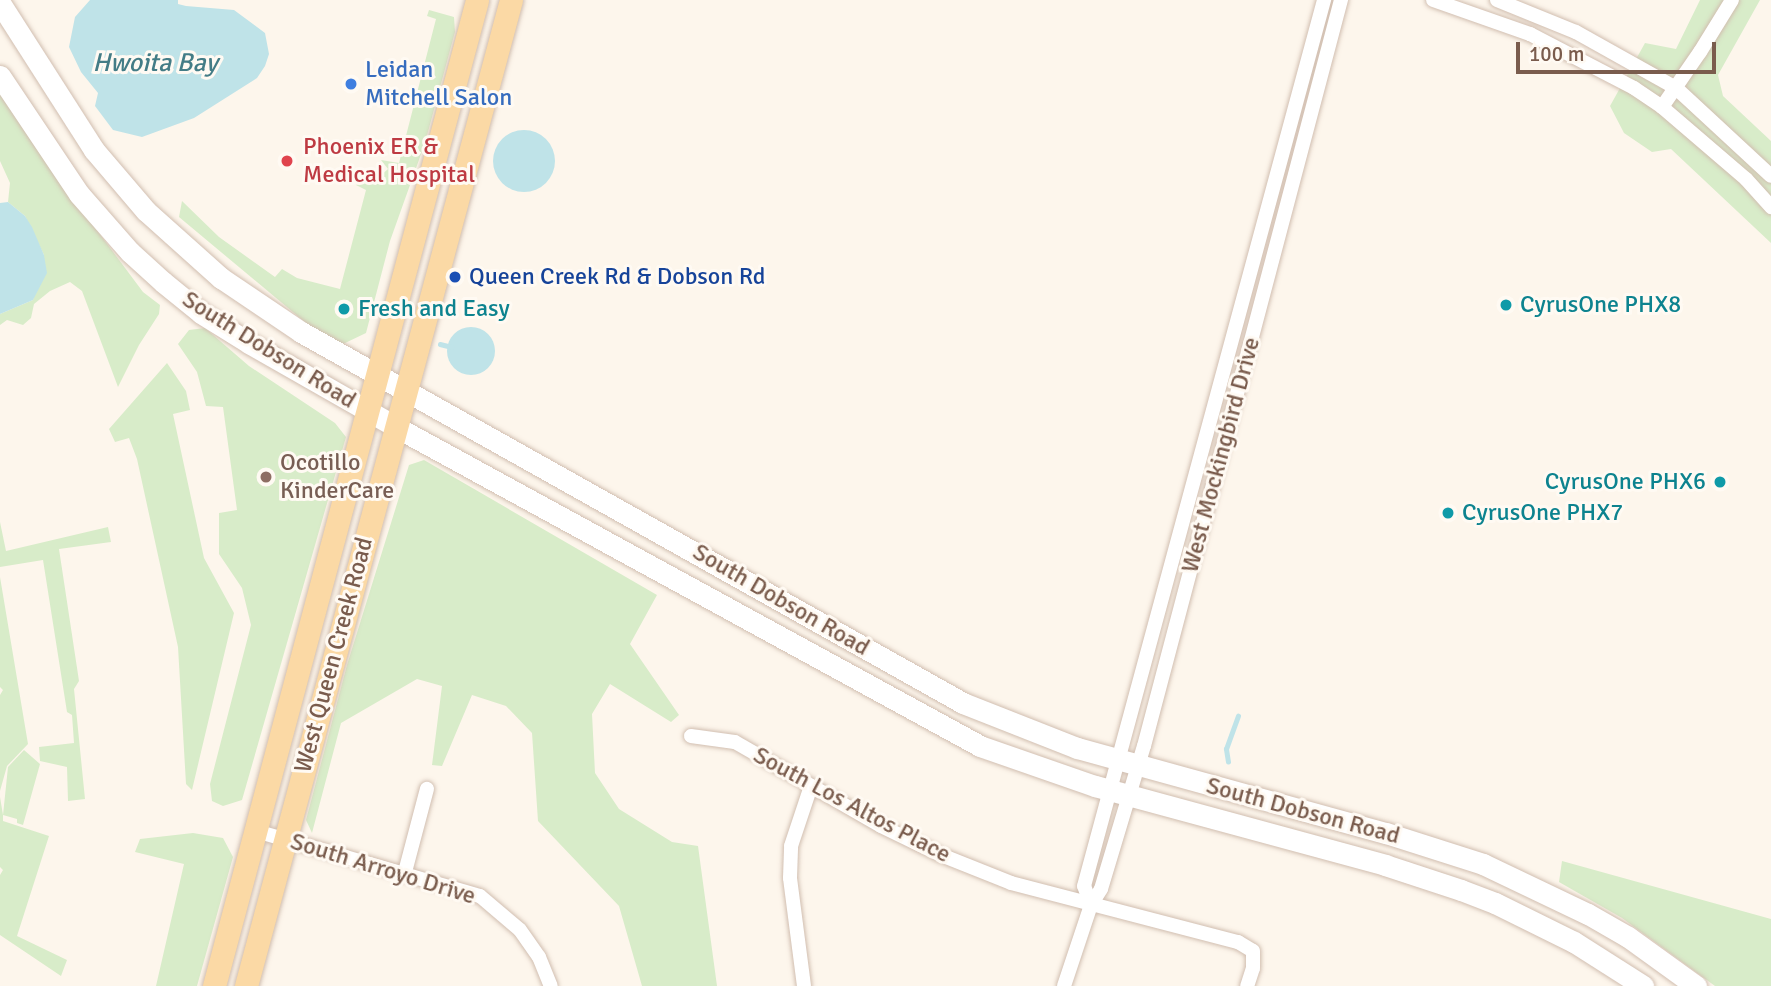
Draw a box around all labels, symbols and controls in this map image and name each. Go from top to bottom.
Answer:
scale bar [1519,28,1718,72]
text: 100 m [1529,41,1584,67]
water label: Hwoita Bay [92,48,218,80]
place label: Leidan Mitchell Salon [365,56,512,112]
marker: Leidan Mitchell Salon [343,76,359,92]
place label: Phoenix ER & Medical Hospital [303,133,475,189]
marker: Phoenix ER & Medical Hospital [277,151,297,171]
place label: Queen Creek Rd & Dobson Rd [469,263,765,291]
marker: Queen Creek Rd & Dobson Rd [447,269,463,285]
street label: South Dobson Road [177,285,361,415]
place label: CyrusOne PHX8 [1520,291,1681,319]
place label: Fresh and Easy [358,295,510,323]
marker: CyrusOne PHX8 [1498,297,1514,313]
marker: Fresh and Easy [336,301,352,317]
street label: West Mockingbird Drive [1176,334,1266,576]
place label: Ocotillo KinderCare [280,449,394,505]
place label: CyrusOne PHX6 [1545,468,1706,496]
marker: Ocotillo KinderCare [258,469,274,485]
marker: CyrusOne PHX6 [1712,474,1728,490]
place label: CyrusOne PHX7 [1462,499,1623,527]
marker: CyrusOne PHX7 [1440,505,1456,521]
street label: West Queen Creek Road [289,534,379,776]
street label: South Dobson Road [688,538,874,662]
street label: South Los Altos Place [748,741,956,869]
street label: South Dobson Road [1203,771,1403,851]
street label: South Arroyo Drive [287,827,479,911]

